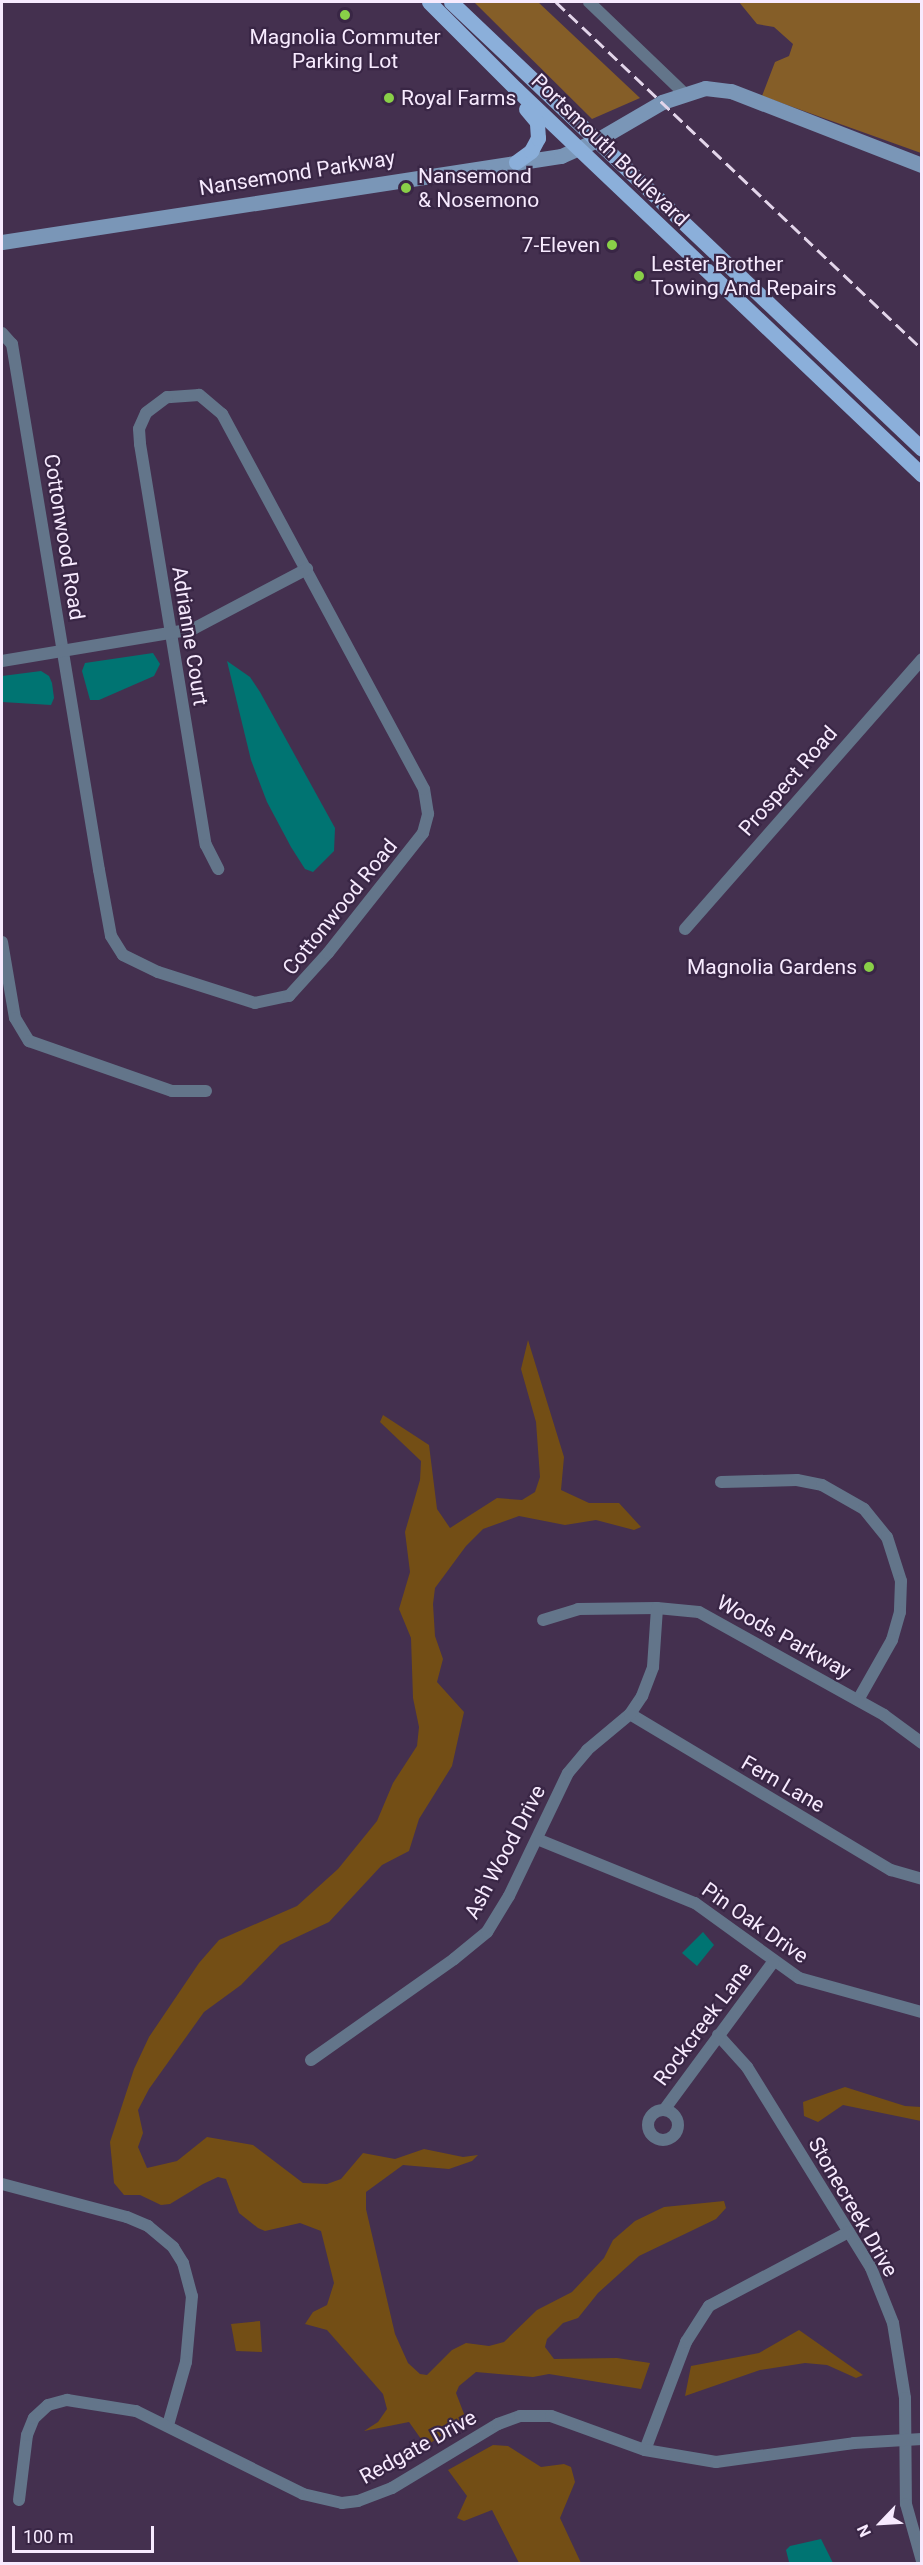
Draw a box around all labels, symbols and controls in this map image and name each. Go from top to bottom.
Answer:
marker: Magnolia Commuter Parking Lot [338,8,352,22]
place label: Magnolia Commuter Parking Lot [249,24,441,74]
street label: Portsmouth Boulevard [526,68,694,232]
place label: Royal Farms [401,85,516,111]
marker: Royal Farms [382,91,396,105]
street label: Nansemond Parkway [197,145,397,201]
place label: Nansemond & Nosemono [418,163,539,213]
marker: Nansemond & Nosemono [399,181,413,195]
place label: 7-Eleven [522,232,600,258]
marker: 7-Eleven [605,238,619,252]
place label: Lester Brother Towing And Repairs [651,251,837,301]
marker: Lester Brother Towing And Repairs [632,269,646,283]
street label: Cottonwood Road [38,452,90,622]
street label: Adrianne Court [167,565,213,707]
street label: Prospect Road [733,721,843,841]
street label: Cottonwood Road [277,834,403,980]
place label: Magnolia Gardens [687,954,857,980]
marker: Magnolia Gardens [862,960,876,974]
street label: Woods Parkway [713,1590,855,1684]
street label: Fern Lane [737,1750,829,1818]
street label: Ash Wood Drive [459,1781,551,1923]
street label: Pin Oak Drive [697,1877,813,1969]
street label: Rockcreek Lane [648,1957,758,2091]
street label: Stonecreek Drive [803,2133,903,2281]
street label: Redgate Drive [355,2405,481,2489]
north arrow [851,2493,911,2553]
scale bar [15,2514,158,2552]
text: N [853,2522,875,2540]
text: 100 m [23,2526,74,2547]

